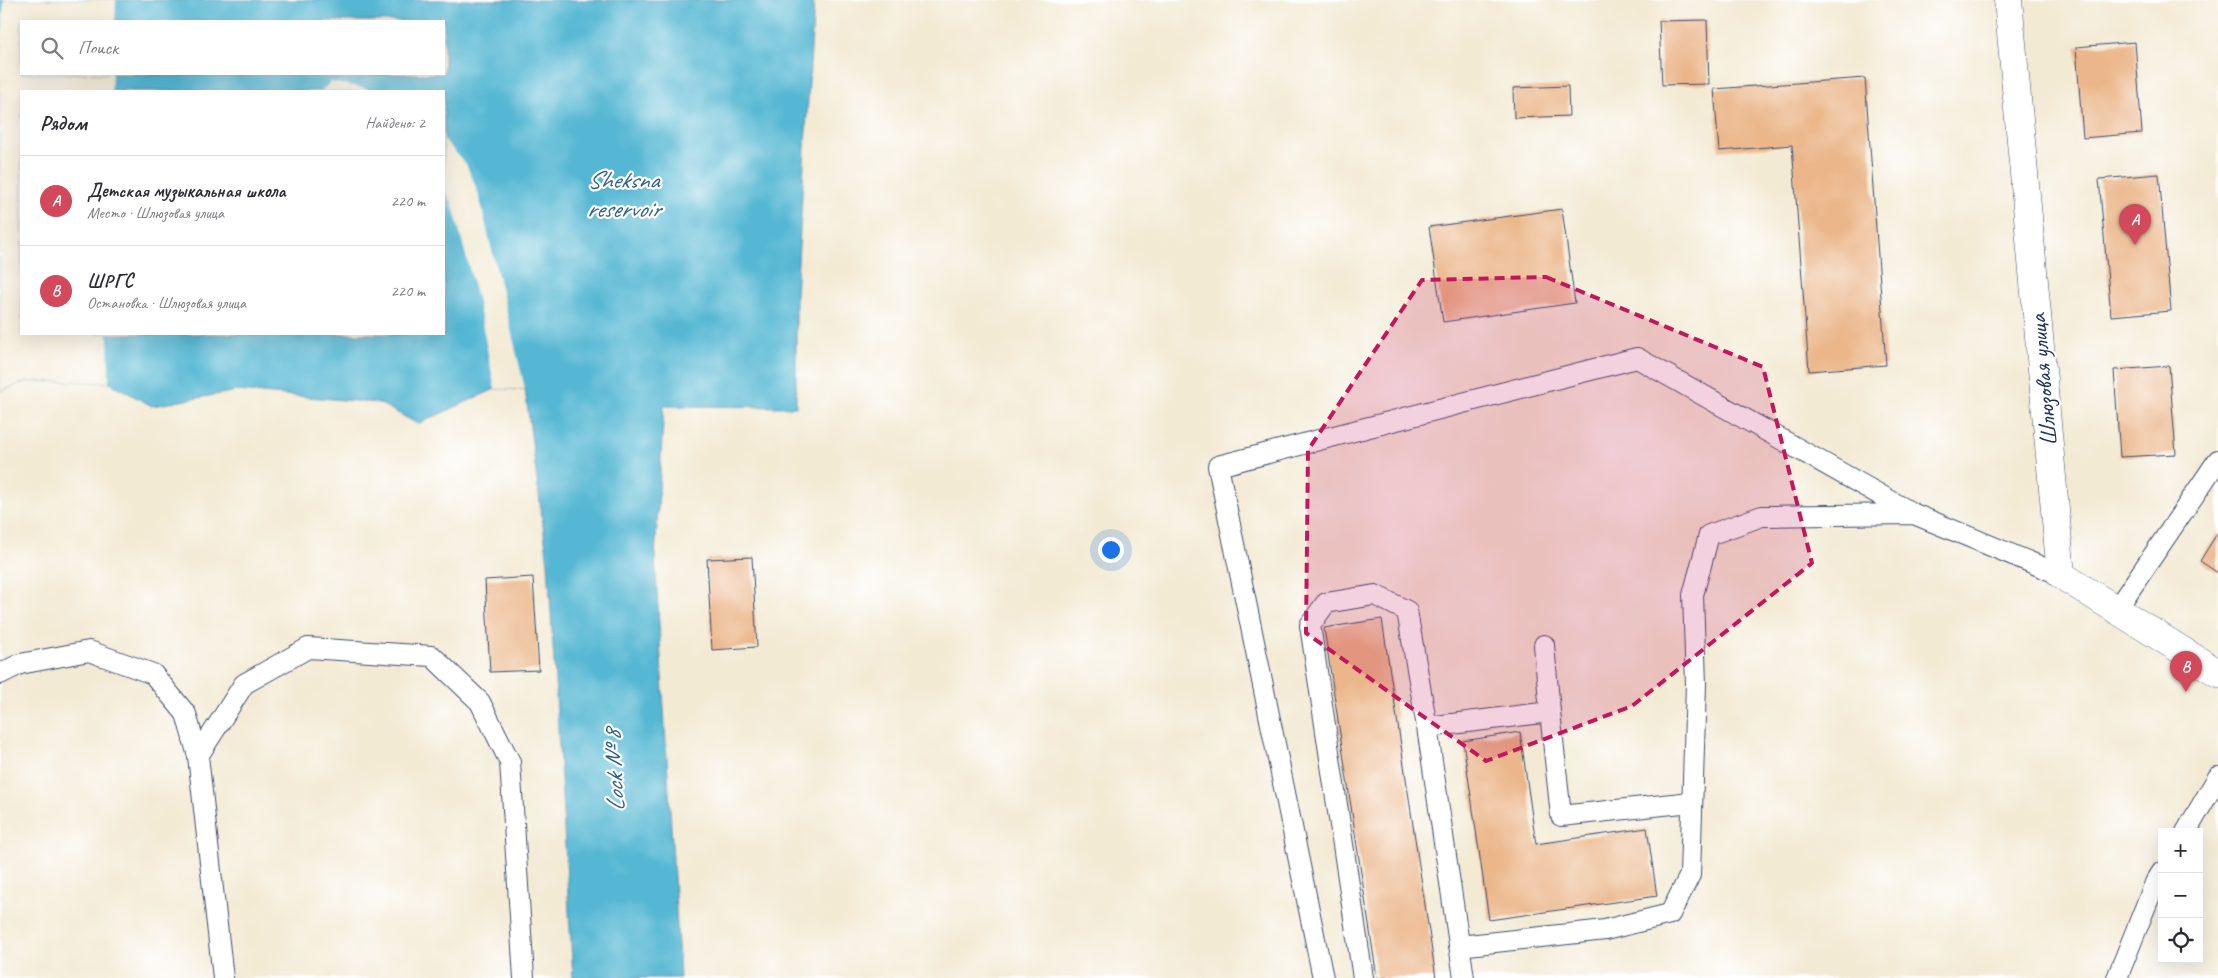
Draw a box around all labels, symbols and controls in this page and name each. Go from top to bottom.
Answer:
search box [20,20,445,75]
icon: search [38,34,66,62]
text: Поиск [78,36,118,60]
text: Рядом [40,110,87,136]
text: Найдено: 2 [365,113,425,133]
water label: Sheksna reservoir [586,164,664,225]
text: Детская музыкальная школа [87,179,286,203]
text: A [52,191,60,211]
text: 220 m [391,191,425,211]
text: Место · Шлюзовая улица [87,203,224,223]
pin: A [2119,204,2151,245]
text: ШРГС [87,269,133,293]
text: B [52,281,60,301]
text: 220 m [391,281,425,301]
text: Остановка · Шлюзовая улица [87,293,246,313]
street label: Шлюзовая улица [2022,311,2064,447]
your location [1098,537,1124,563]
pin: B [2170,651,2202,692]
water label: Lock № 8 [596,724,632,812]
map controls [2158,828,2203,963]
button: + [2158,828,2203,873]
button: − [2158,873,2203,918]
button: locate [2158,918,2203,963]

